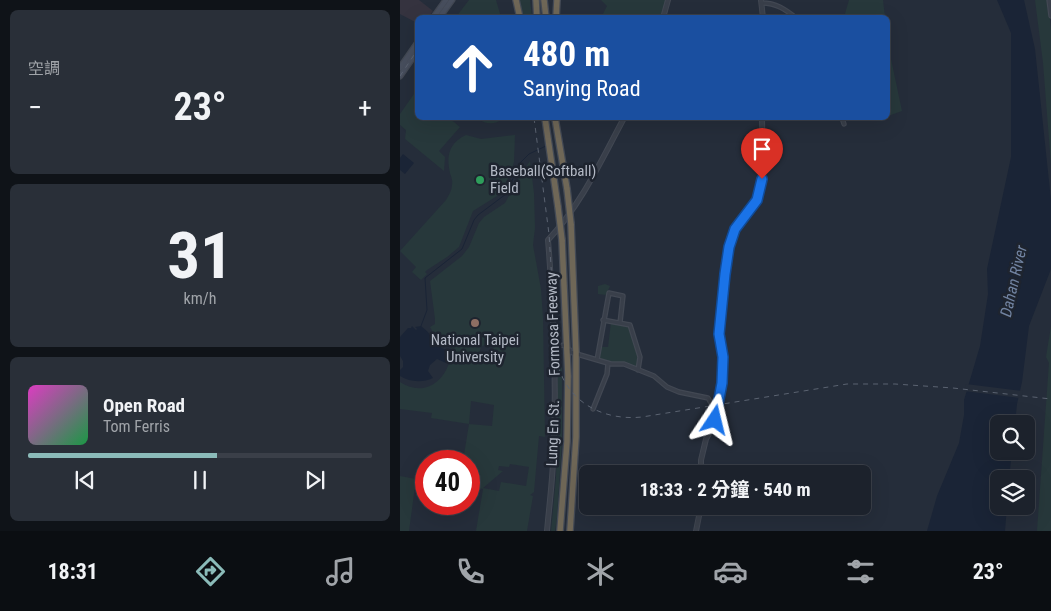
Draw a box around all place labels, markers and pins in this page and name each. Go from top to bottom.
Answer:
pin [741,128,783,179]
place label: Baseball(Softball) Field [490,162,596,197]
marker: Baseball(Softball) Field [474,174,486,186]
marker: National Taipei University [469,317,481,329]
place label: National Taipei University [431,331,519,366]

